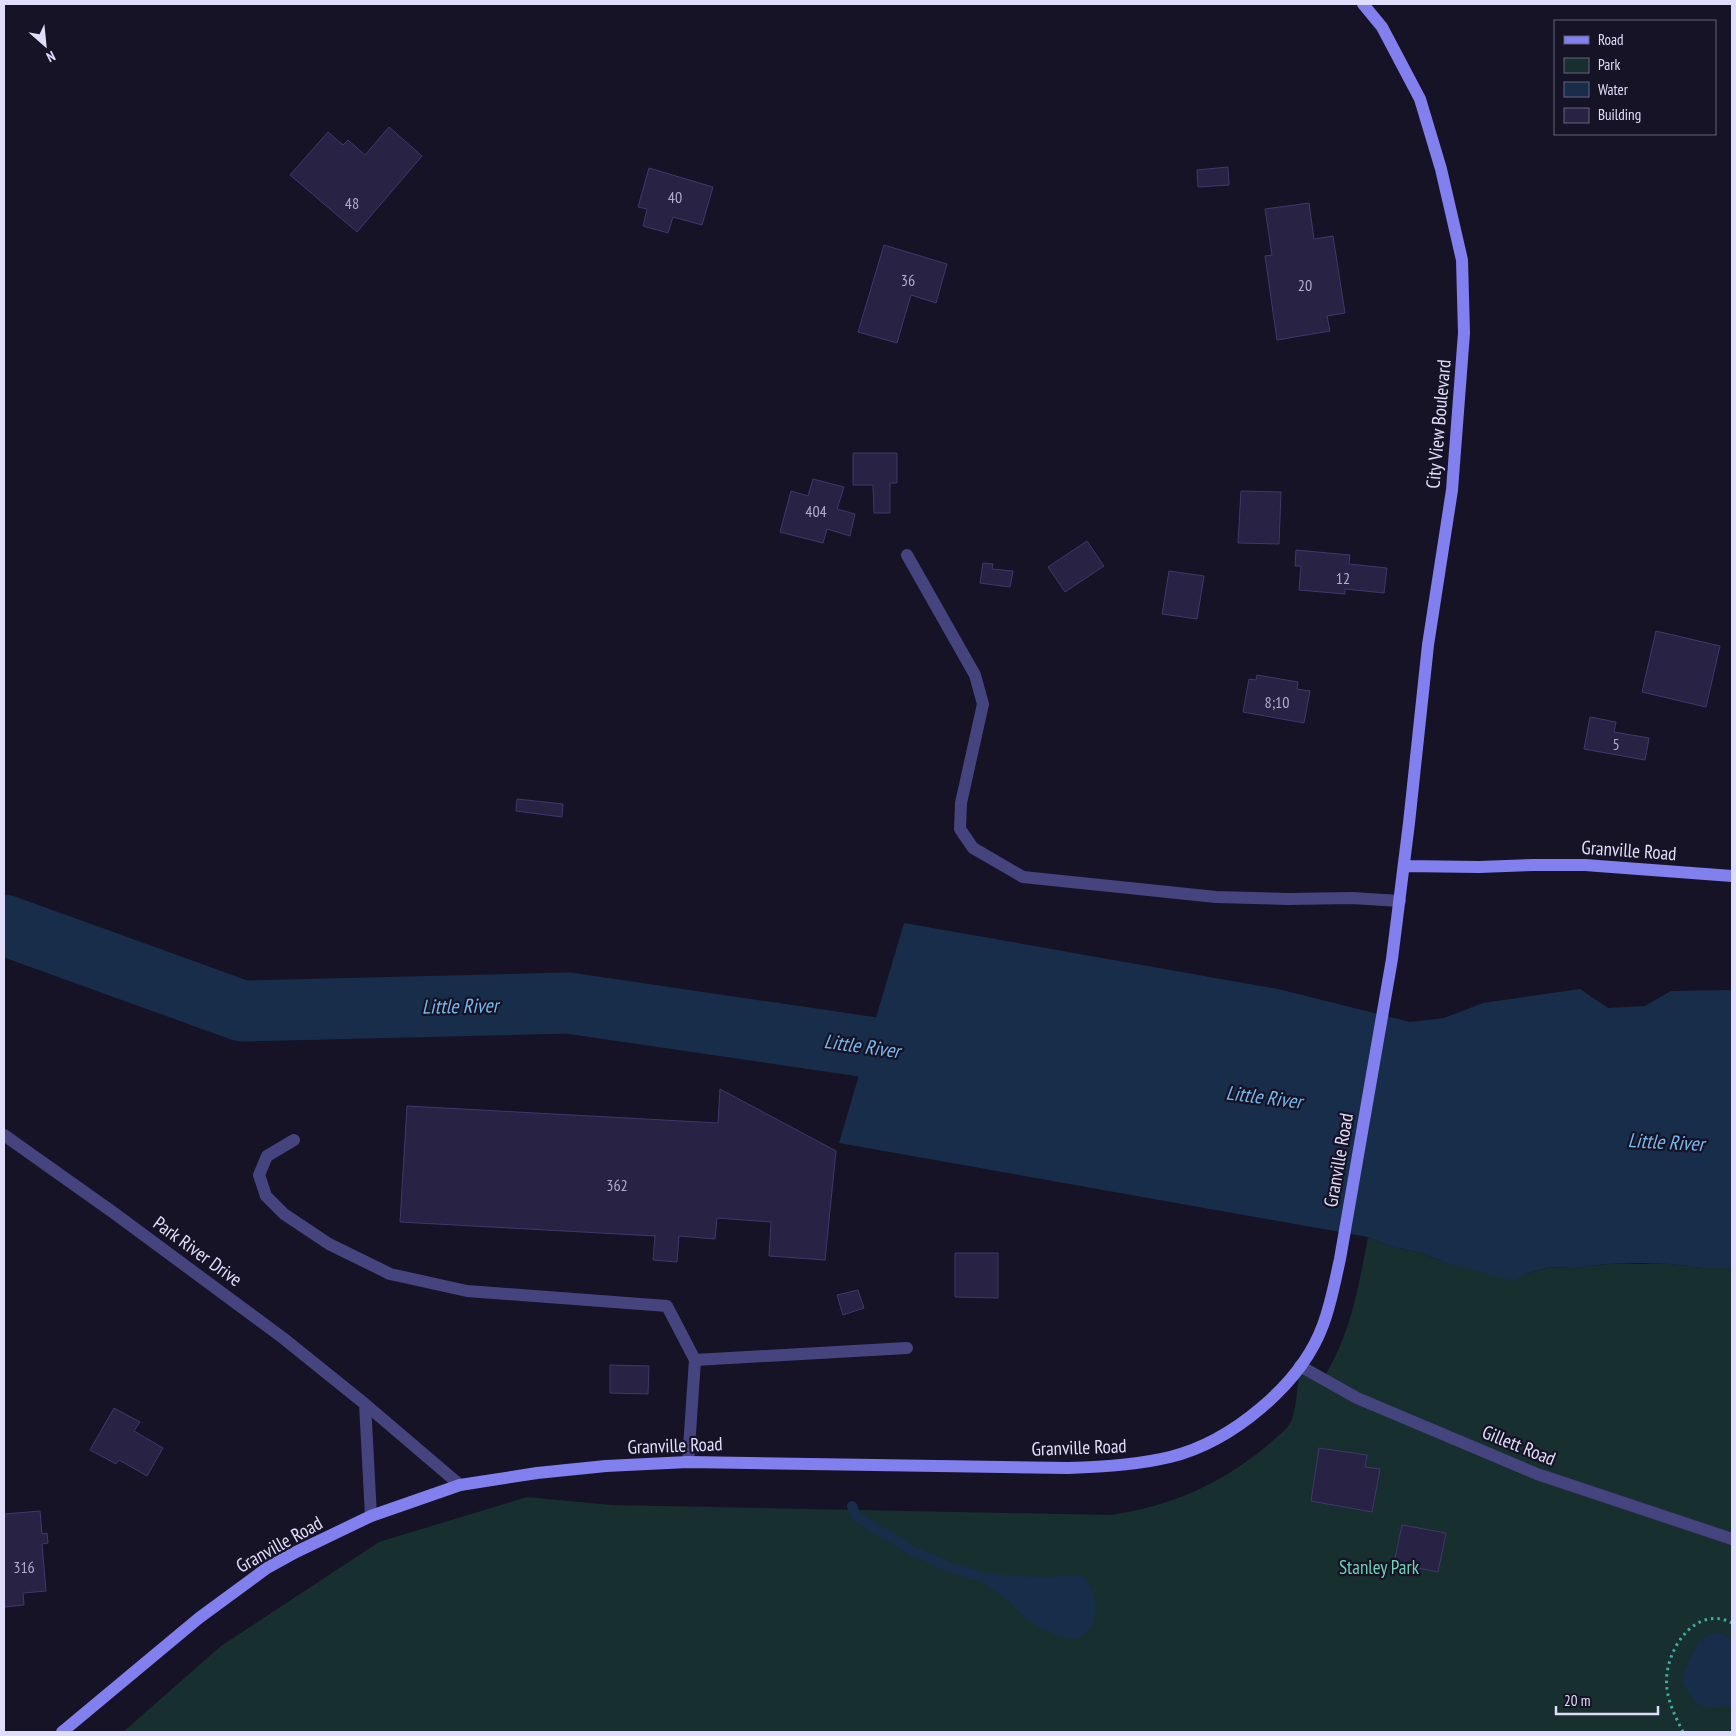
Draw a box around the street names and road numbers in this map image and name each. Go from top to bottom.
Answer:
street label: City View Boulevard [1420,359,1456,489]
street label: Granville Road [1581,835,1677,865]
street label: Granville Road [1318,1111,1358,1209]
street label: Park River Drive [149,1211,247,1291]
street label: Gillett Road [1479,1419,1559,1471]
street label: Granville Road [627,1431,723,1459]
street label: Granville Road [1031,1433,1127,1461]
street label: Granville Road [232,1510,326,1578]

